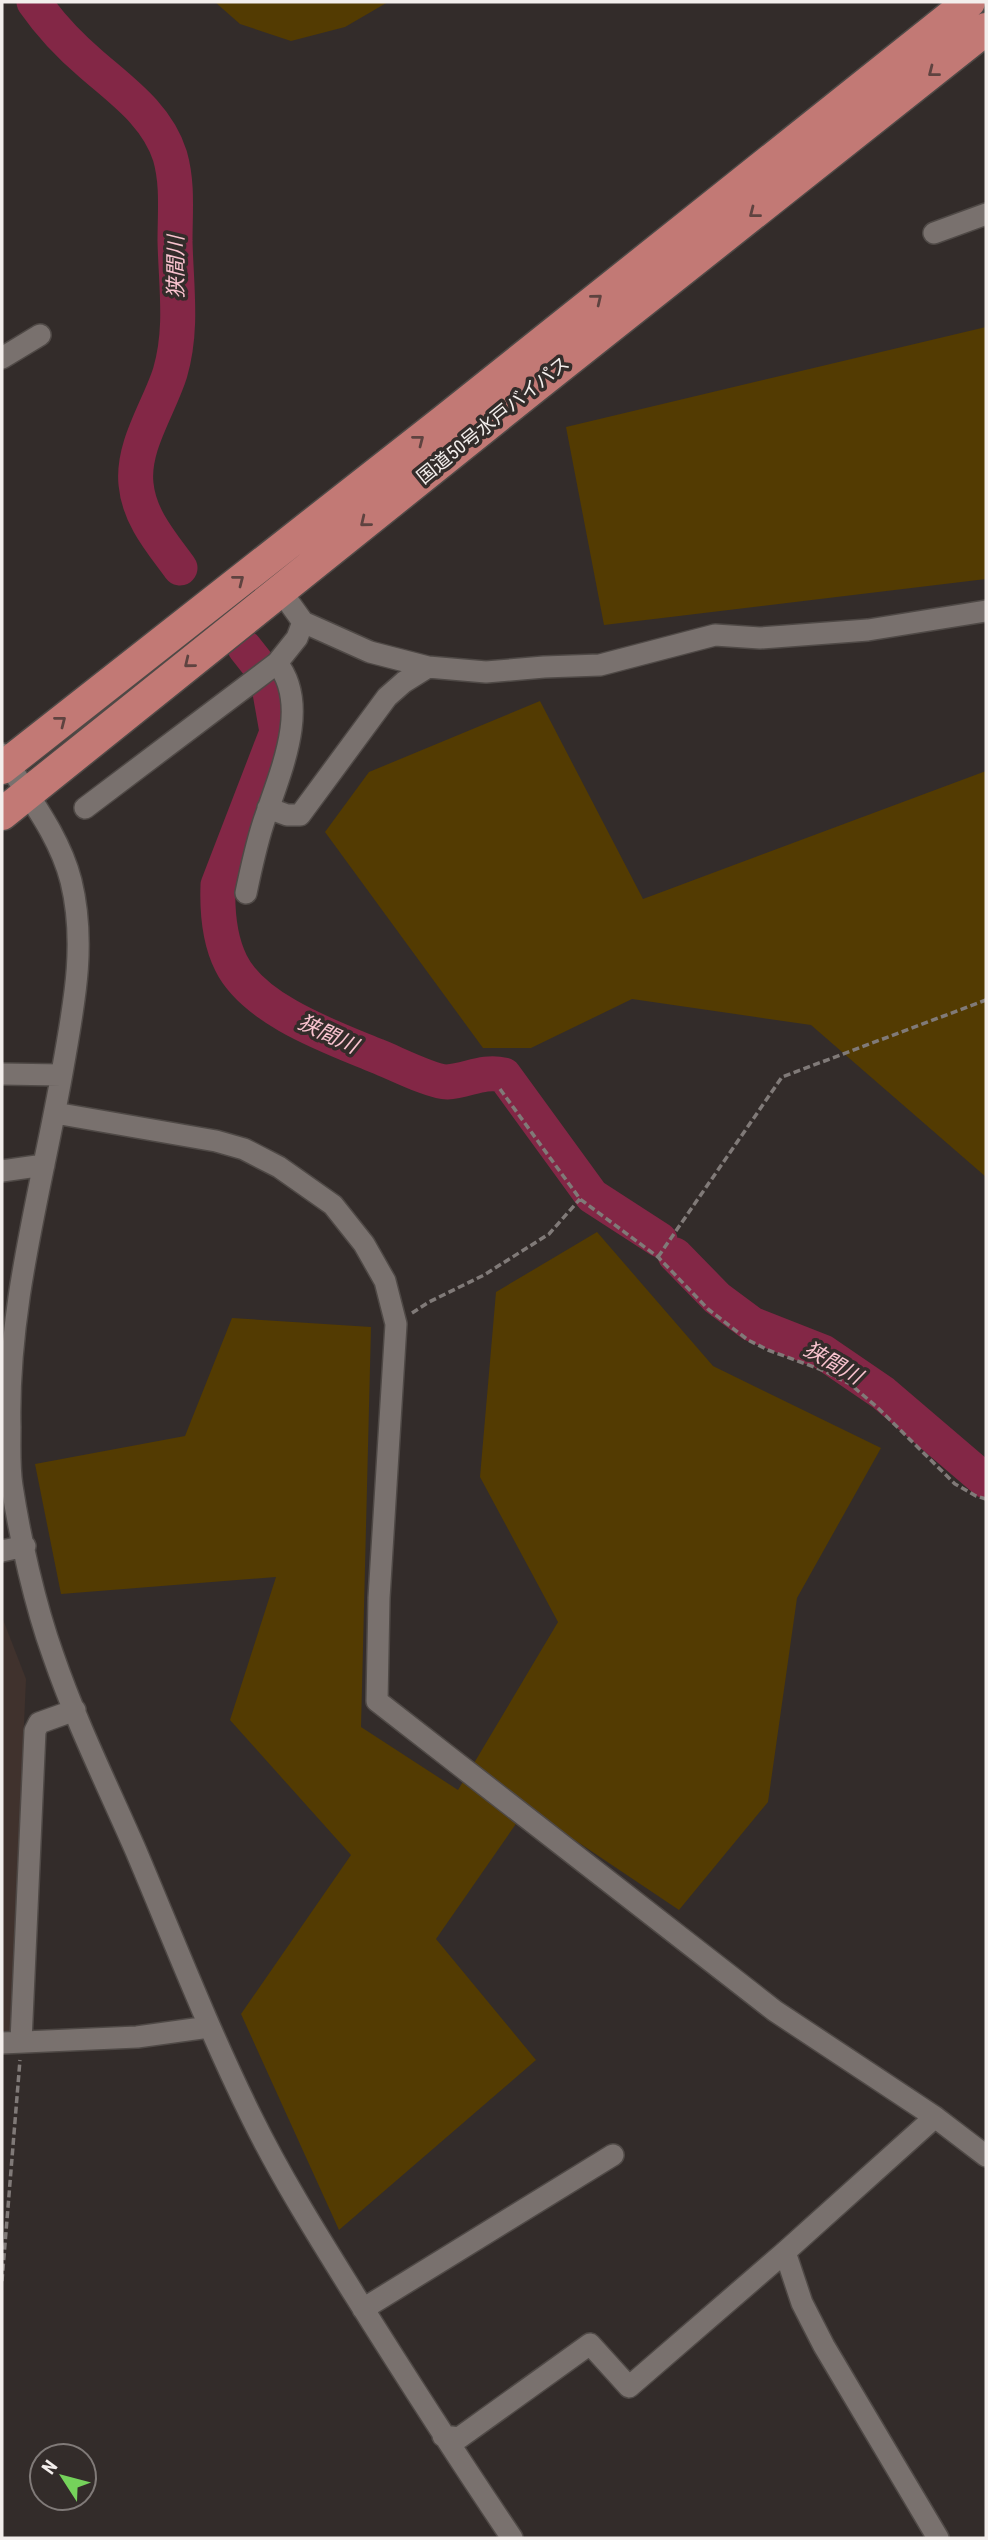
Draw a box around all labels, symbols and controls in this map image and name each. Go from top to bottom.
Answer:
one-way arrow [928,63,940,76]
one-way arrow [750,204,762,217]
water label: 狭間川 [164,234,188,299]
one-way arrow [590,294,602,307]
street label: 国道50号水戸バイパス [412,351,574,489]
one-way arrow [411,436,424,449]
one-way arrow [360,513,373,526]
one-way arrow [232,575,244,588]
one-way arrow [184,655,196,668]
one-way arrow [54,717,66,730]
water label: 狭間川 [294,1010,363,1059]
water label: 狭間川 [800,1337,868,1390]
north arrow [28,2442,98,2512]
text: N [37,2456,62,2479]

